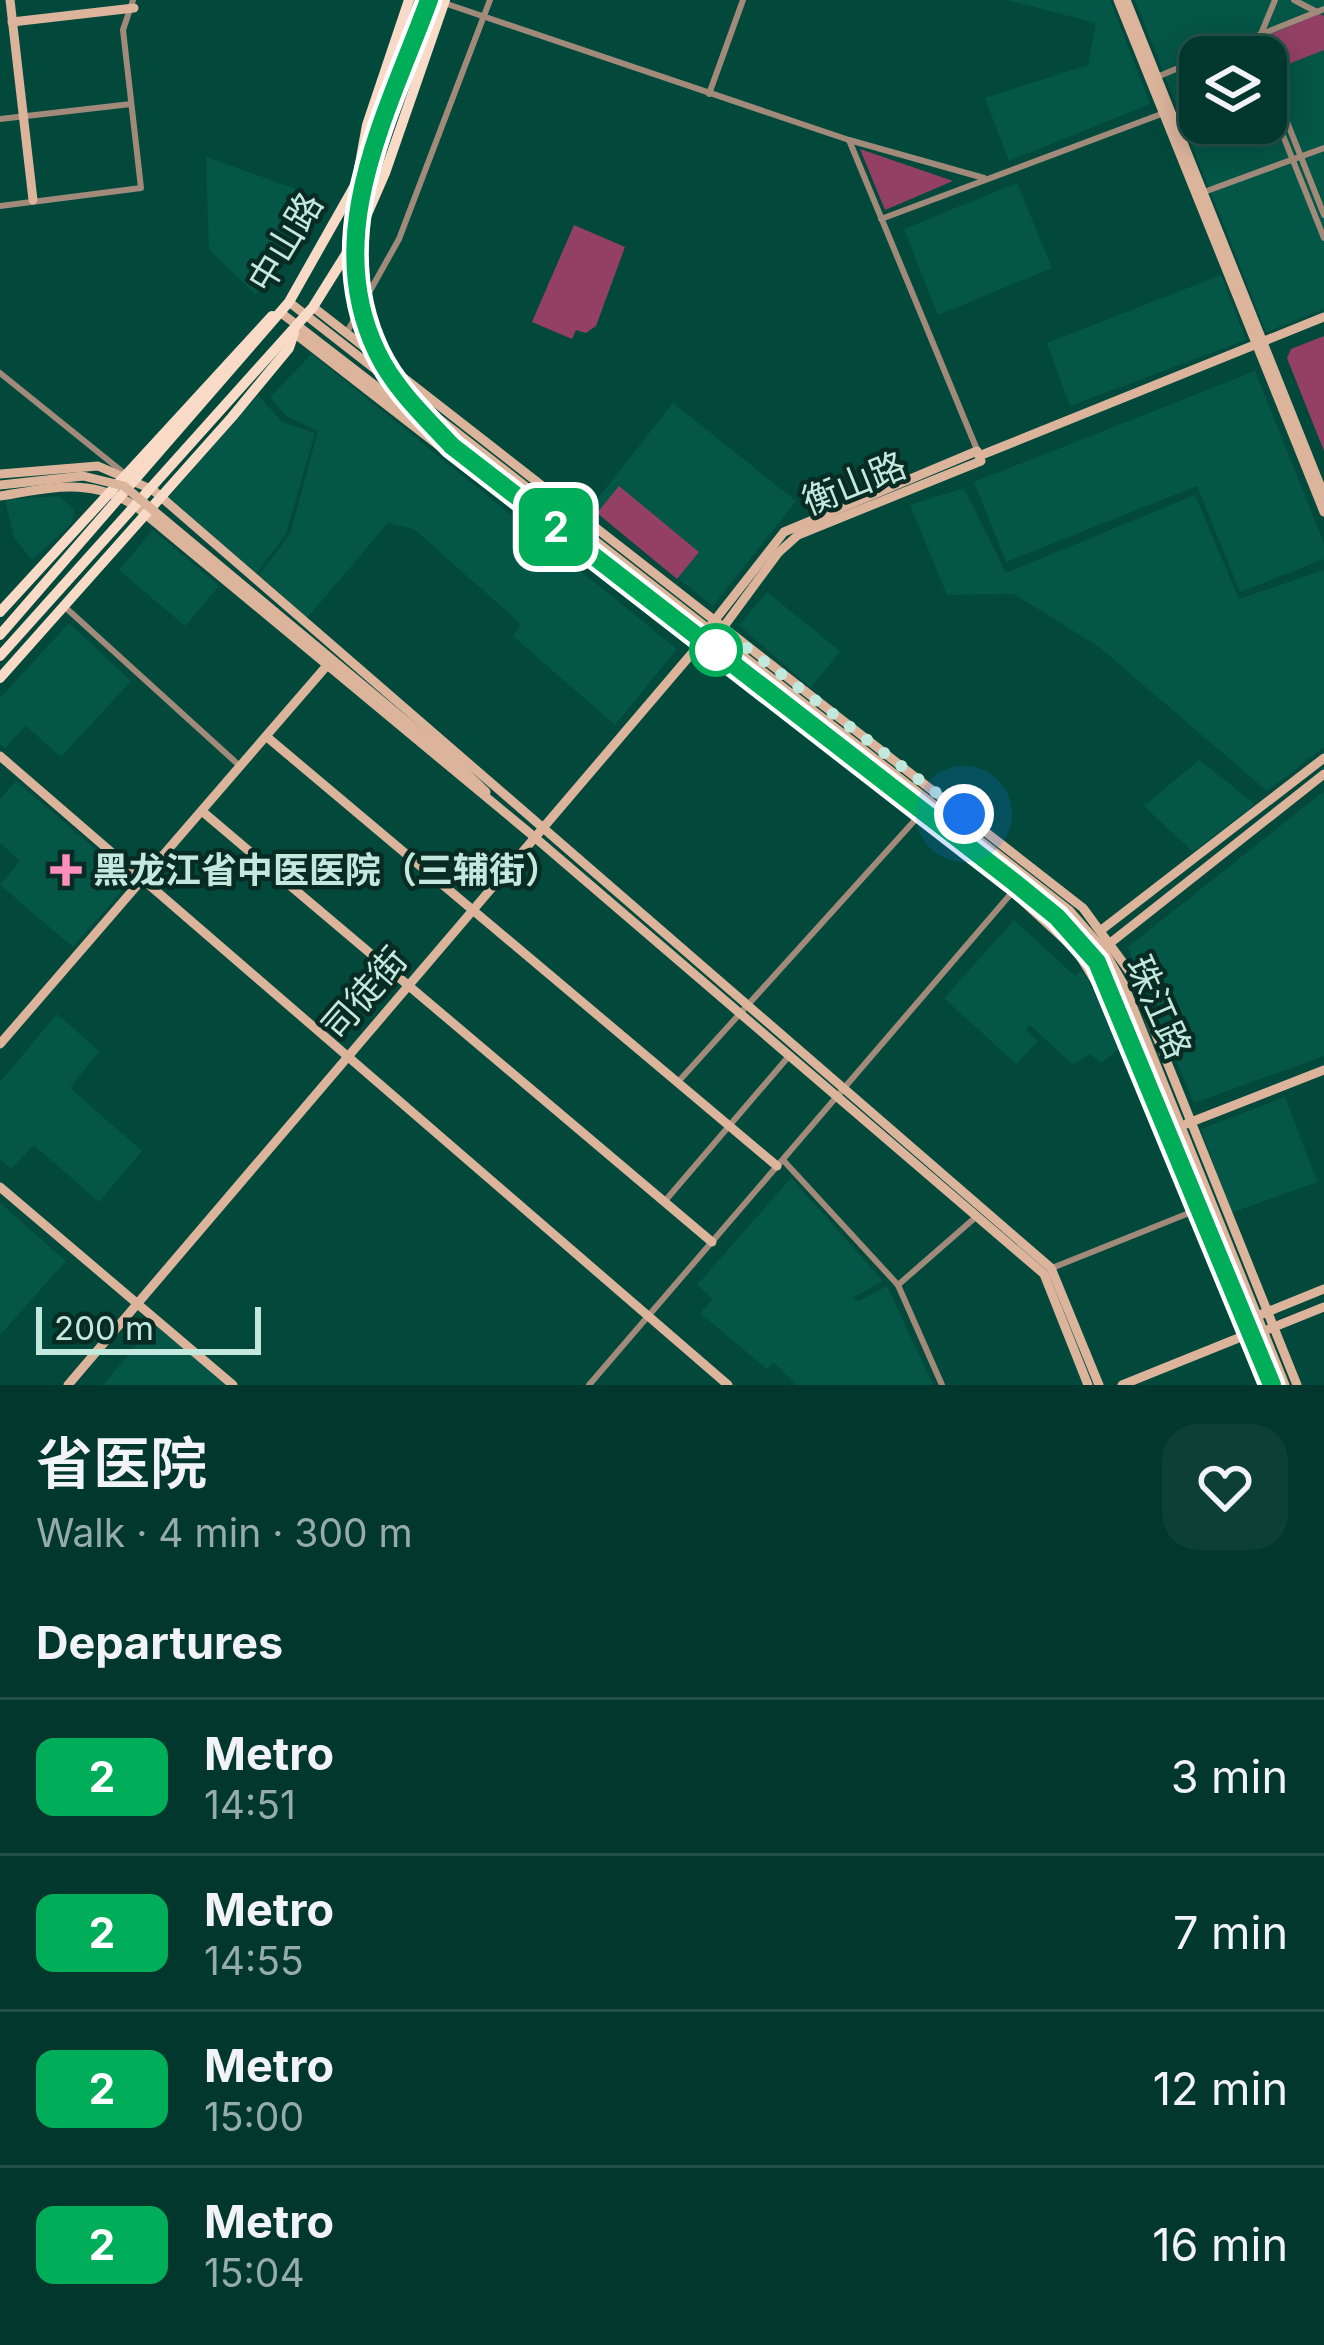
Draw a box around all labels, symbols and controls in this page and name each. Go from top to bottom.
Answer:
map controls [1179,36,1287,144]
button: layers [1179,36,1287,144]
street label: 中山路 [238,184,332,300]
street label: 衡山路 [796,442,912,524]
line badge: 2 [517,488,595,566]
text: 2 [543,501,569,552]
unlabelled marker [691,625,741,675]
your location [934,784,994,844]
place label: 黑龙江省中医医院（三辅街） [93,848,561,892]
marker: 黑龙江省中医医院（三辅街） [50,854,82,886]
street label: 司徒街 [312,938,416,1048]
street label: 珠江路 [1117,949,1201,1065]
scale bar [36,1301,261,1354]
text: 200 m [54,1308,154,1348]
button: heart [1162,1424,1288,1550]
text: 省医院 [36,1429,207,1498]
text: Walk · 4 min · 300 m [36,1509,413,1556]
text: Departures [36,1615,283,1670]
text: Metro [204,1726,334,1781]
text: 3 min [1171,1749,1288,1804]
text: 2 [89,1751,115,1802]
text: 14:51 [204,1781,296,1828]
text: Metro [204,1882,334,1937]
text: 7 min [1173,1905,1288,1960]
text: 2 [89,1907,115,1958]
text: 14:55 [204,1937,304,1984]
text: Metro [204,2038,334,2093]
text: 12 min [1153,2061,1288,2116]
text: 2 [89,2063,115,2114]
text: 15:00 [204,2093,304,2140]
text: Metro [204,2194,334,2249]
text: 16 min [1152,2217,1288,2272]
text: 2 [89,2219,115,2270]
text: 15:04 [204,2249,305,2296]

